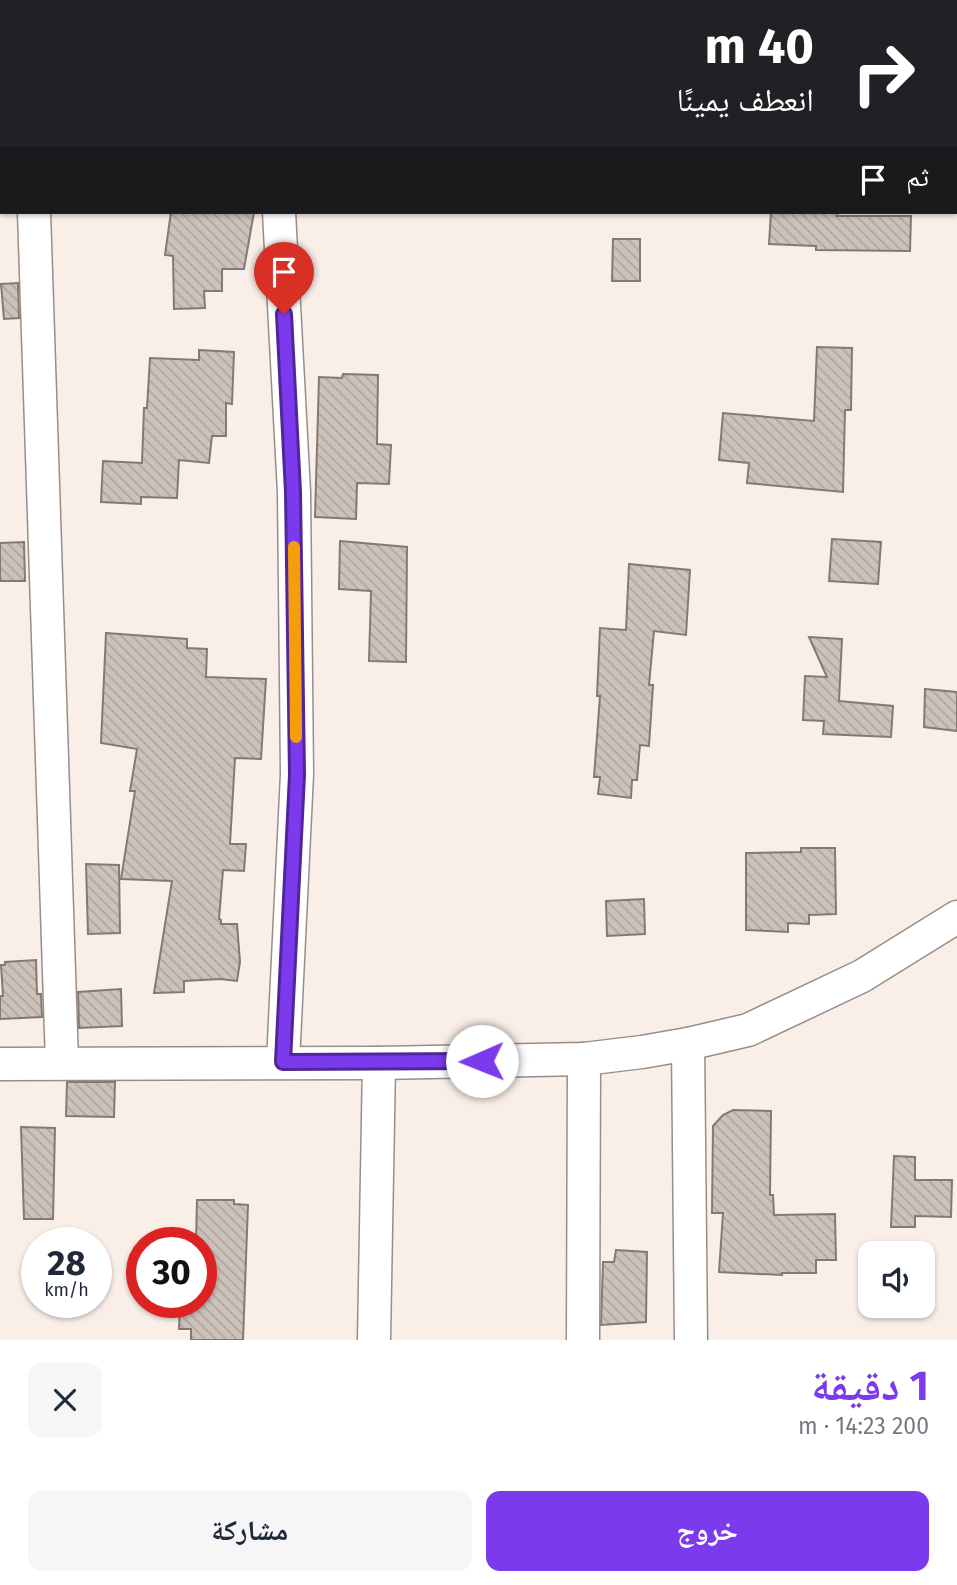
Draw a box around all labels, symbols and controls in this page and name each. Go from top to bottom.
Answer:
text: 40 m [705,17,814,76]
icon: right [838,28,929,119]
text: انعطف يمينًا [676,81,814,119]
icon: arrive [854,161,892,199]
text: ثم [906,162,929,193]
pin [254,242,314,314]
icon: arrive [265,253,303,291]
position arrow [445,1024,519,1098]
speed limit sign: 30 [126,1227,217,1318]
map controls [858,1241,935,1318]
button: sound [858,1241,935,1318]
text: 28 [47,1242,86,1284]
text: km/h [44,1279,89,1301]
text: 1 دقيقة [811,1361,929,1411]
button: close [28,1363,102,1437]
text: 200 m · 14:23 [798,1412,929,1440]
button: مشاركة [28,1491,472,1571]
button: خروج [486,1491,929,1571]

